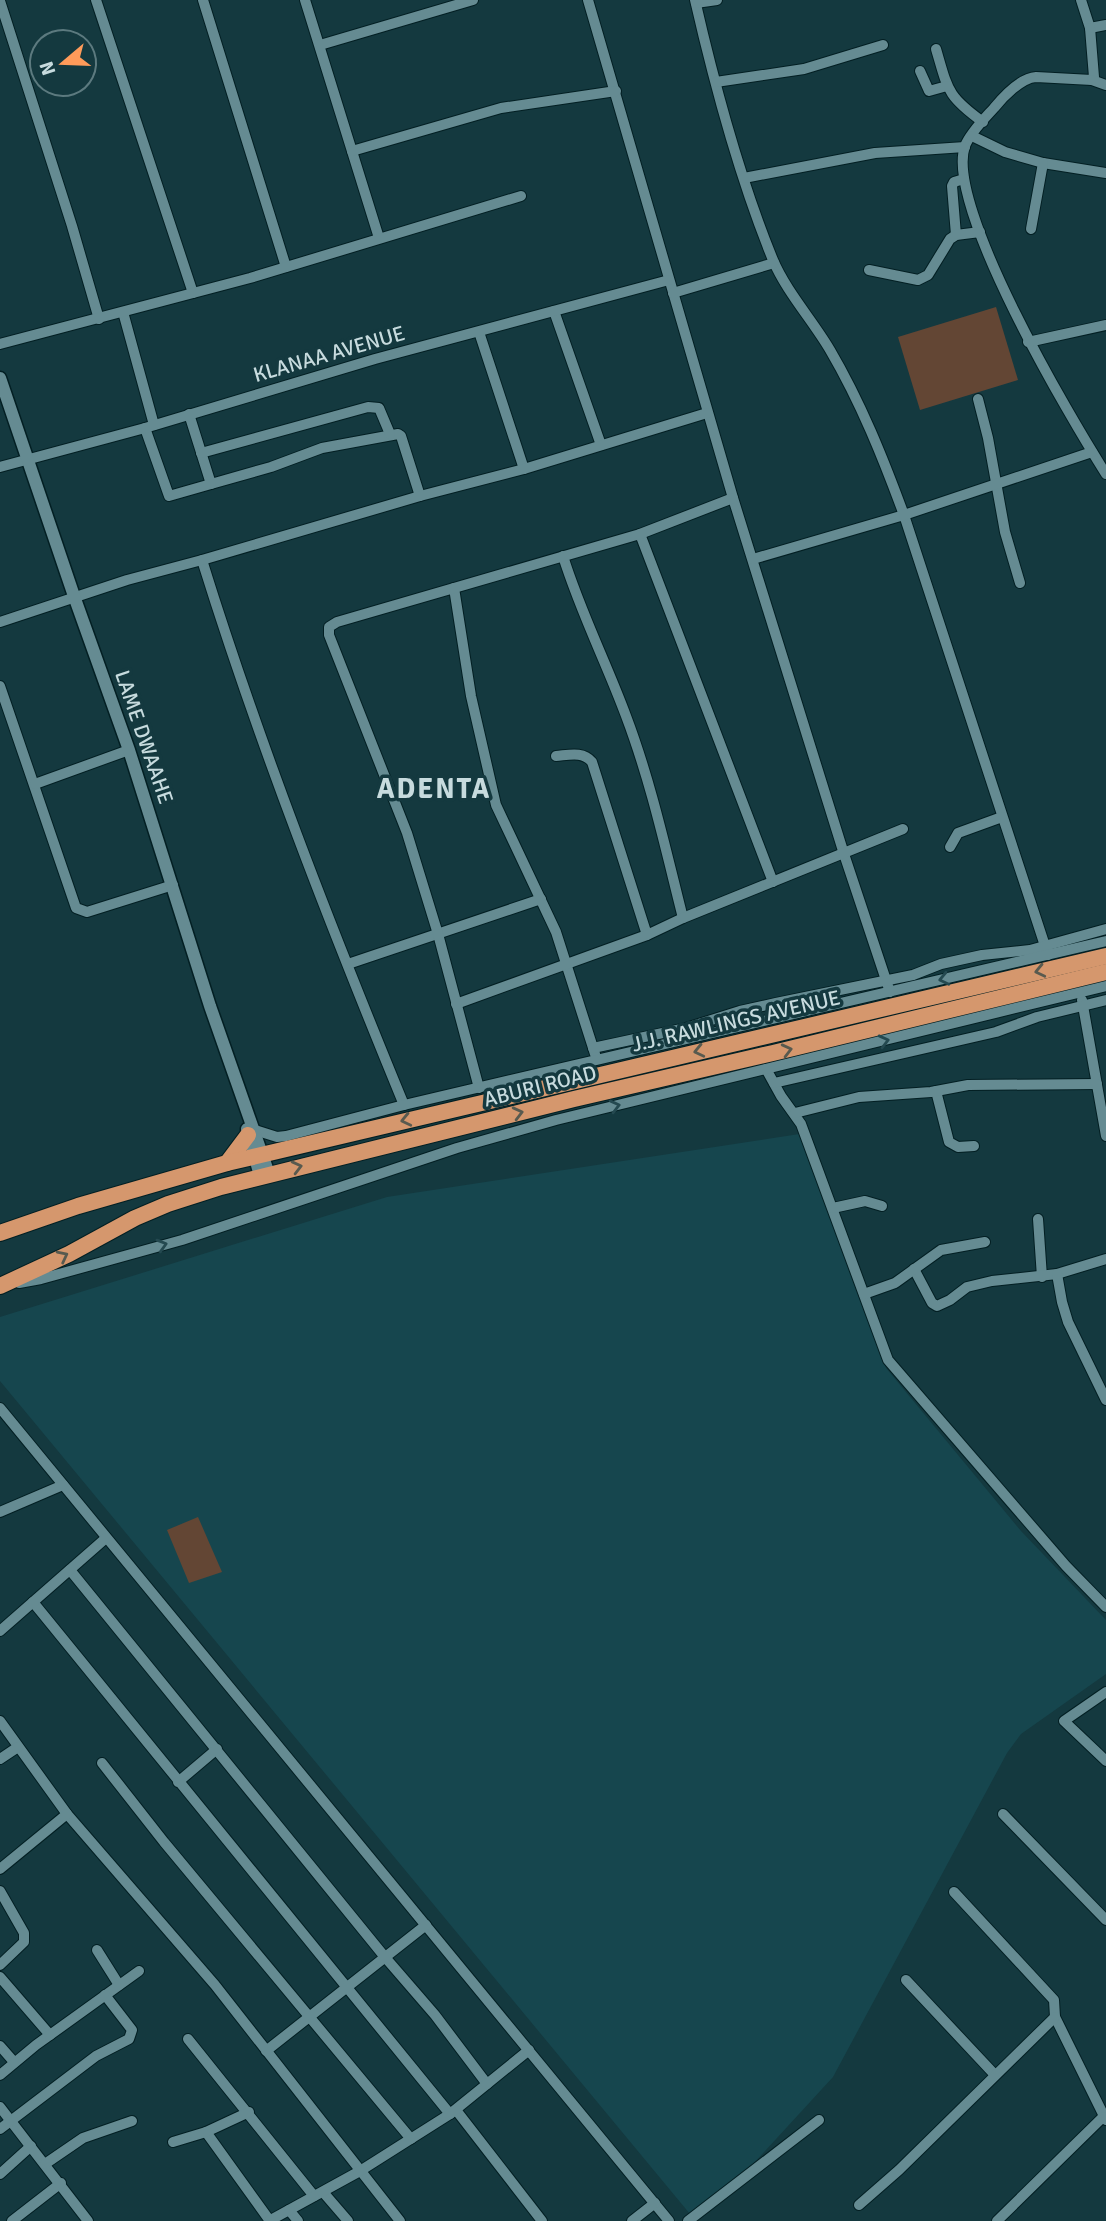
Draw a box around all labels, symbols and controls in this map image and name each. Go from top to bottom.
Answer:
north arrow [28,28,98,98]
text: N [34,58,61,78]
street label: KLANAA AVENUE [250,320,408,388]
street label: LAME DWAAHE [109,667,179,807]
district label: ADENTA [377,772,491,806]
one-way arrow [1034,963,1046,978]
one-way arrow [938,971,950,986]
street label: J.J. RAWLINGS AVENUE [629,984,843,1058]
one-way arrow [877,1035,889,1049]
one-way arrow [693,1043,705,1058]
one-way arrow [781,1044,793,1058]
street label: ABURI ROAD [481,1059,599,1113]
one-way arrow [609,1100,621,1114]
one-way arrow [512,1106,524,1121]
one-way arrow [400,1112,412,1126]
one-way arrow [291,1161,303,1175]
one-way arrow [156,1239,168,1253]
one-way arrow [56,1251,68,1265]

